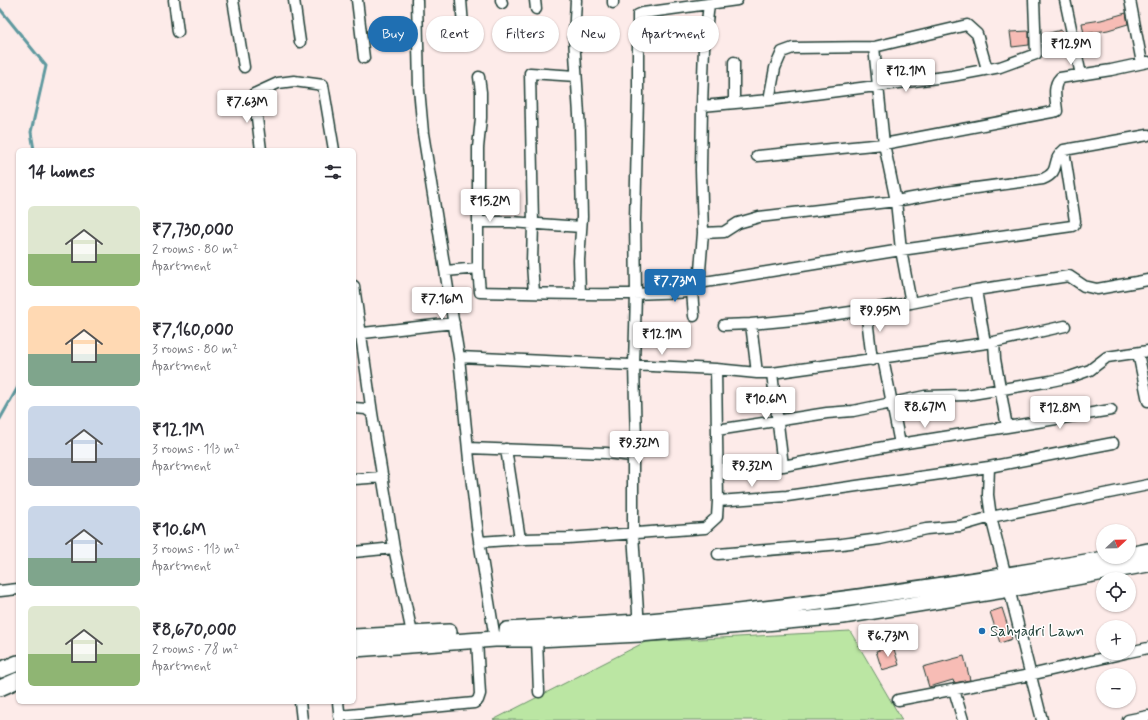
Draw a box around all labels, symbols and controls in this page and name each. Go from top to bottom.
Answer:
chip: Buy [368,16,418,52]
chip: Rent [426,16,484,52]
chip: Filters [492,16,559,52]
chip: New [567,16,620,52]
chip: Apartment [628,16,719,52]
pin: ₹12.9M [1038,32,1104,66]
text: ₹12.9M [1051,36,1091,53]
pin: ₹12.1M [873,59,939,93]
text: ₹12.1M [886,63,926,80]
pin: ₹7.63M [214,90,280,124]
text: ₹7.63M [226,94,268,111]
text: 14 homes [28,161,95,183]
icon: filters [322,161,344,183]
pin: ₹15.2M [457,189,523,223]
text: ₹15.2M [470,193,510,210]
text: ₹7,730,000 [152,219,234,241]
icon: home [60,222,108,270]
text: 2 rooms · 80 m² [152,241,238,258]
text: Apartment [152,258,211,275]
pin: ₹7.73M [642,269,708,303]
text: ₹7.73M [654,273,696,290]
pin: ₹7.16M [409,287,475,321]
text: ₹7.16M [421,291,463,308]
pin: ₹9.95M [847,299,913,333]
text: ₹9.95M [859,303,901,320]
text: ₹7,160,000 [152,319,234,341]
icon: home [60,322,108,370]
pin: ₹12.1M [629,322,695,356]
text: ₹12.1M [642,326,682,343]
text: 3 rooms · 80 m² [152,341,238,358]
text: Apartment [152,358,211,375]
pin: ₹10.6M [733,387,799,421]
text: ₹10.6M [745,391,787,408]
pin: ₹8.67M [892,395,958,429]
pin: ₹12.8M [1027,396,1093,430]
text: ₹8.67M [904,399,946,416]
text: ₹12.8M [1039,400,1081,417]
text: ₹12.1M [152,419,204,441]
icon: home [60,422,108,470]
pin: ₹9.32M [606,431,672,465]
text: ₹9.32M [619,435,659,452]
text: 3 rooms · 113 m² [152,441,240,458]
pin: ₹9.32M [719,454,785,488]
text: Apartment [152,458,211,475]
text: ₹9.32M [732,458,772,475]
text: ₹10.6M [152,519,206,541]
icon: home [60,522,108,570]
north arrow [1096,524,1136,564]
map controls [1096,524,1136,708]
text: 3 rooms · 113 m² [152,541,240,558]
text: Apartment [152,558,211,575]
button: locate [1096,572,1136,612]
text: ₹8,670,000 [152,619,237,641]
button: + [1096,620,1136,660]
icon: home [60,622,108,670]
place label: Sahyadri Lawn [990,622,1084,642]
pin: ₹6.73M [855,624,921,658]
marker: Sahyadri Lawn [977,626,987,636]
text: ₹6.73M [867,628,909,645]
text: 2 rooms · 78 m² [152,641,239,658]
text: Apartment [152,658,211,675]
button: − [1096,668,1136,708]

